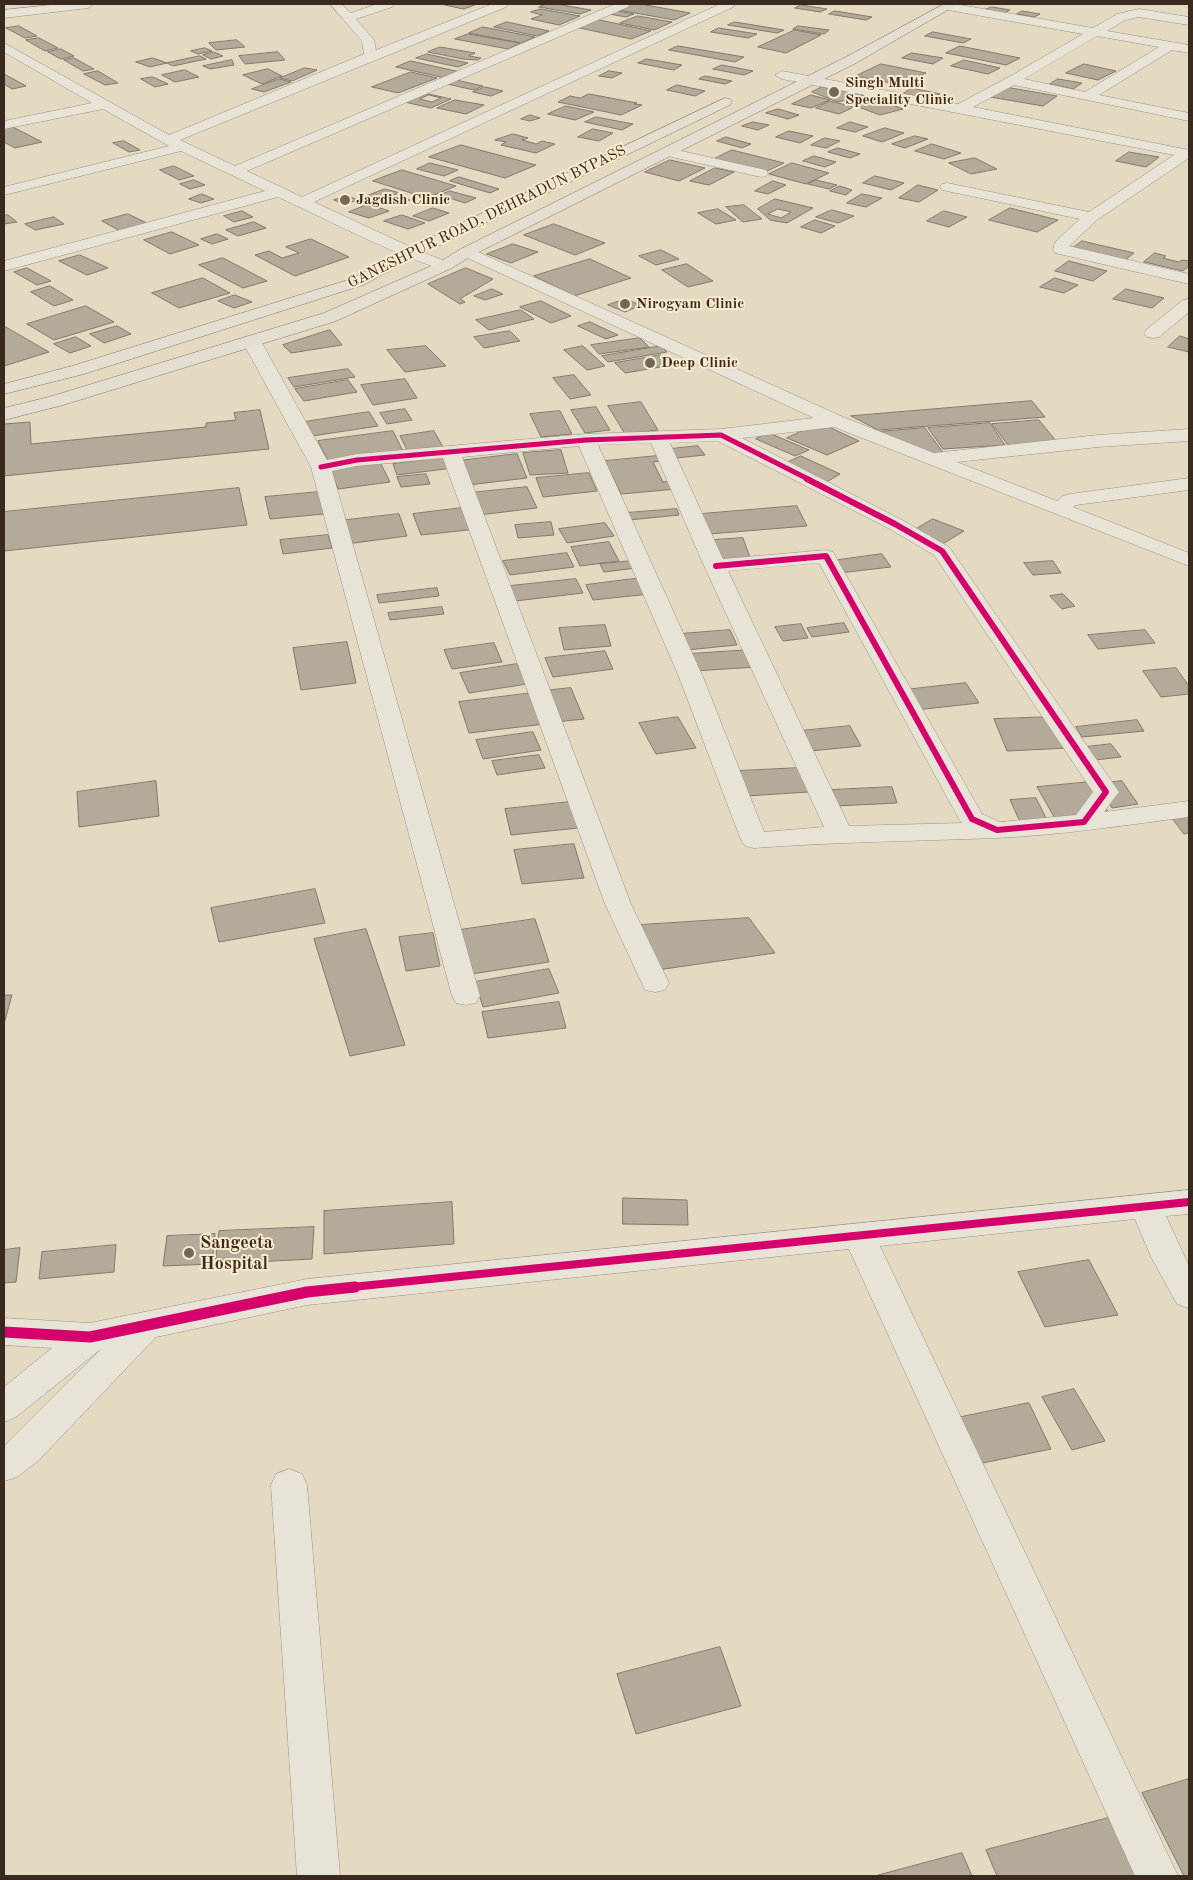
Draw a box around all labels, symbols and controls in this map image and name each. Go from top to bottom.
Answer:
place label: Singh Multi Speciality Clinic [845,74,954,109]
marker: Singh Multi Speciality Clinic [827,85,841,99]
street label: GANESHPUR ROAD, DEHRADUN BYPASS [345,141,629,293]
place label: Jagdish Clinic [356,191,450,209]
marker: Jagdish Clinic [338,193,352,207]
place label: Nirogyam Clinic [636,295,744,313]
marker: Nirogyam Clinic [618,297,632,311]
place label: Deep Clinic [661,354,738,372]
marker: Deep Clinic [643,356,657,370]
place label: Sangeeta Hospital [200,1232,273,1274]
marker: Sangeeta Hospital [182,1246,196,1260]

